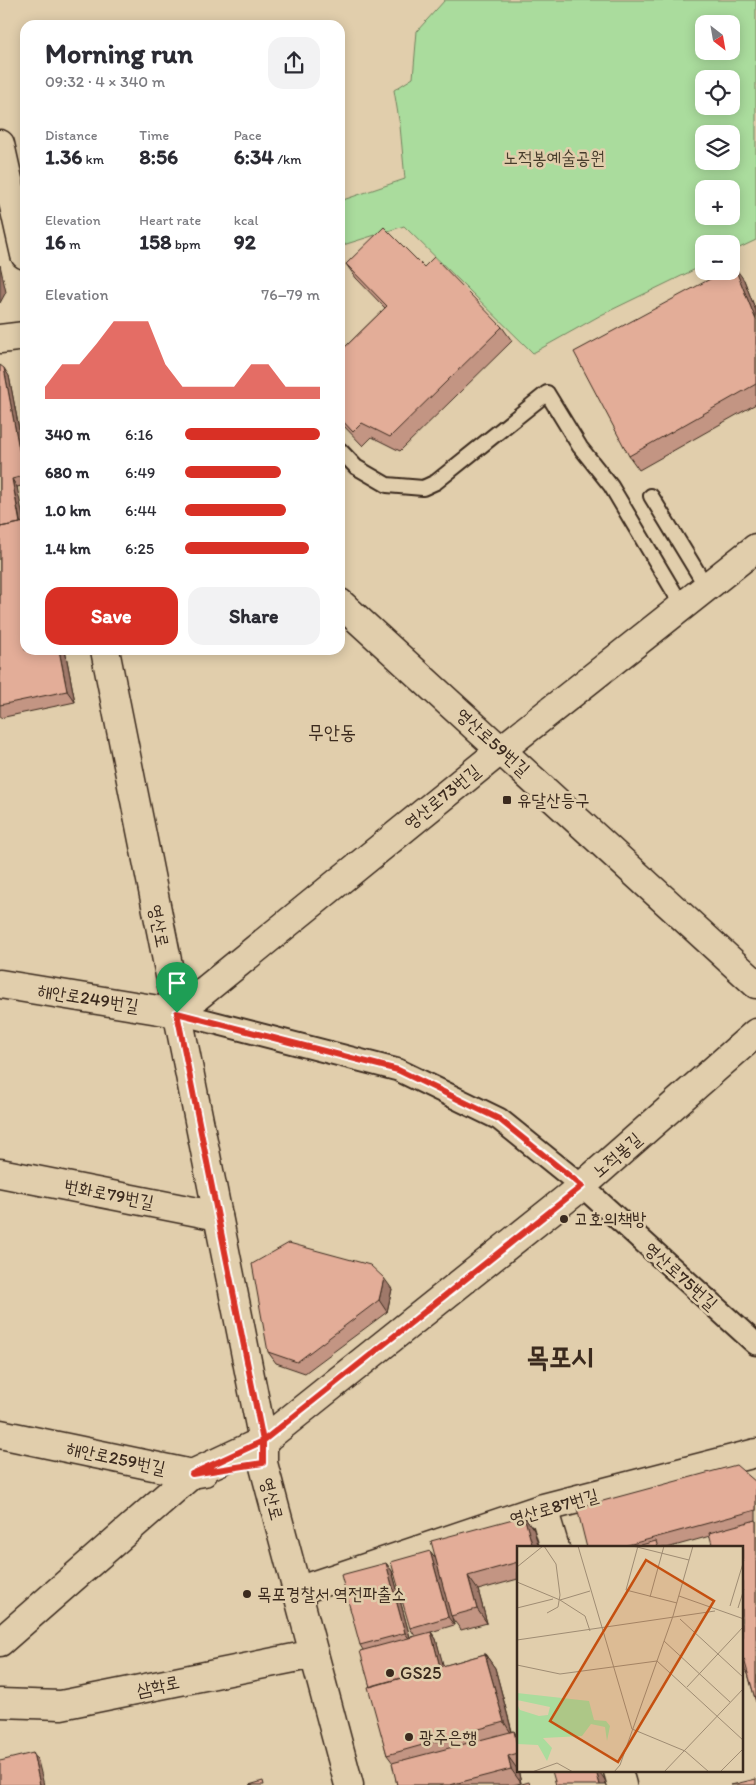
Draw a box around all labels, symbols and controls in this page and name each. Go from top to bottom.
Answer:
north arrow [695,15,740,60]
map controls [695,15,740,280]
text: Morning run [45,36,193,70]
button: share [268,37,320,89]
button: locate [695,70,740,115]
text: 09:32 · 4 × 340 m [45,72,165,91]
button: layers [695,125,740,170]
text: Distance [45,127,97,144]
text: Time [139,127,169,144]
text: Pace [234,127,262,144]
text: 1.36 [45,144,82,169]
text: 8:56 [139,144,178,169]
text: 6:34 [234,144,274,169]
park label: 노적봉예술공원 [503,147,605,169]
text: km [82,151,104,168]
text: /km [274,151,302,168]
button: + [695,180,740,225]
text: Elevation [45,212,101,229]
text: Heart rate [139,212,201,229]
text: kcal [234,212,259,229]
text: 16 [45,229,66,254]
text: 158 [139,229,172,254]
text: 92 [234,229,256,254]
button: − [695,235,740,280]
text: m [66,236,81,253]
text: bpm [172,236,201,253]
text: Elevation [45,285,109,304]
text: 76–79 m [261,285,320,304]
text: 340 m [45,425,90,444]
text: 6:16 [125,425,153,444]
text: 680 m [45,463,89,482]
text: 6:49 [125,463,155,482]
text: 1.0 km [45,501,91,520]
text: 6:44 [125,501,157,520]
text: 1.4 km [45,539,91,558]
text: 6:25 [125,539,154,558]
button: Save [45,587,178,645]
button: Share [188,587,320,645]
street label: 영산로59번길 [452,703,535,781]
district label: 무안동 [308,720,356,744]
street label: 영산로73번길 [400,759,485,834]
place label: 유달산등구 [517,789,589,811]
marker: 유달산등구 [501,794,513,806]
street label: 영산로 [144,903,174,949]
pin [156,962,198,1013]
icon: arrive [163,969,191,997]
street label: 해안로249번길 [36,979,141,1017]
street label: 노적봉길 [588,1127,646,1182]
street label: 번화로79번길 [62,1175,156,1214]
place label: 고호의책방 [574,1208,647,1230]
marker: 고호의책방 [558,1213,570,1225]
street label: 영산로75번길 [640,1237,722,1315]
district label: 목포시 [526,1339,594,1373]
street label: 해안로259번길 [64,1437,168,1479]
street label: 영산로 [256,1475,288,1523]
street label: 영산로87번길 [507,1484,601,1530]
inset map [517,1546,744,1772]
place label: 목포경찰서 역전파출소 [257,1583,406,1605]
marker: 목포경찰서 역전파출소 [241,1588,253,1600]
place label: GS25 [400,1662,441,1684]
marker: GS25 [384,1667,396,1679]
street label: 삼학로 [134,1671,182,1701]
place label: 광주은행 [419,1726,477,1748]
marker: 광주은행 [403,1731,415,1743]

